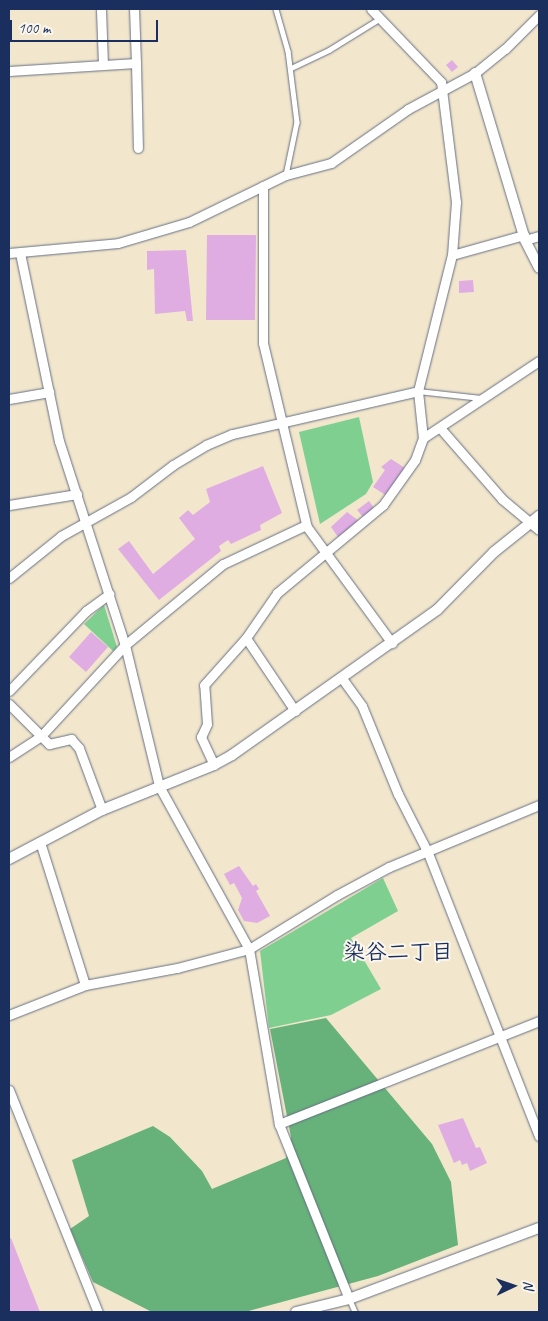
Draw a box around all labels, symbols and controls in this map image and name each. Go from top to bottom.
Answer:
scale bar [12,10,160,42]
text: 100 m [18,19,50,38]
district label: 染谷二丁目 [343,940,453,966]
north arrow [488,1261,538,1311]
text: N [520,1280,537,1290]

